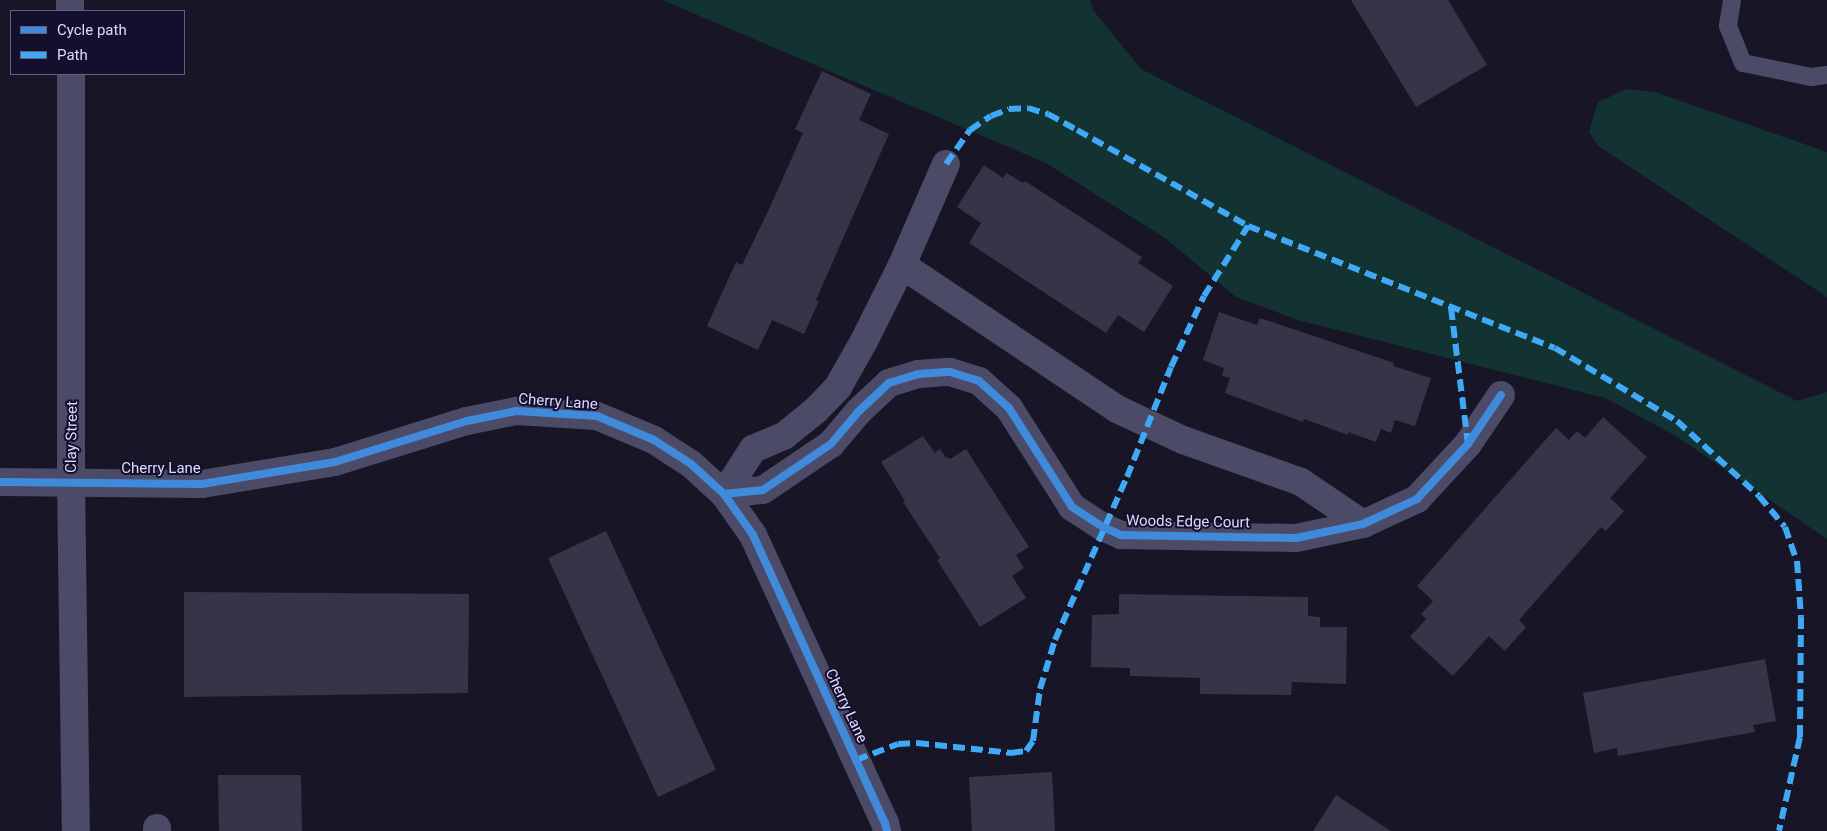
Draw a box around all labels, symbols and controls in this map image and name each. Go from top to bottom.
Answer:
legend [10,10,185,75]
text: Cycle path [57,21,127,39]
text: Path [57,46,88,64]
street label: Cherry Lane [518,390,598,414]
street label: Clay Street [62,401,82,473]
street label: Cherry Lane [121,460,201,478]
street label: Woods Edge Court [1126,512,1250,532]
street label: Cherry Lane [821,666,871,746]

